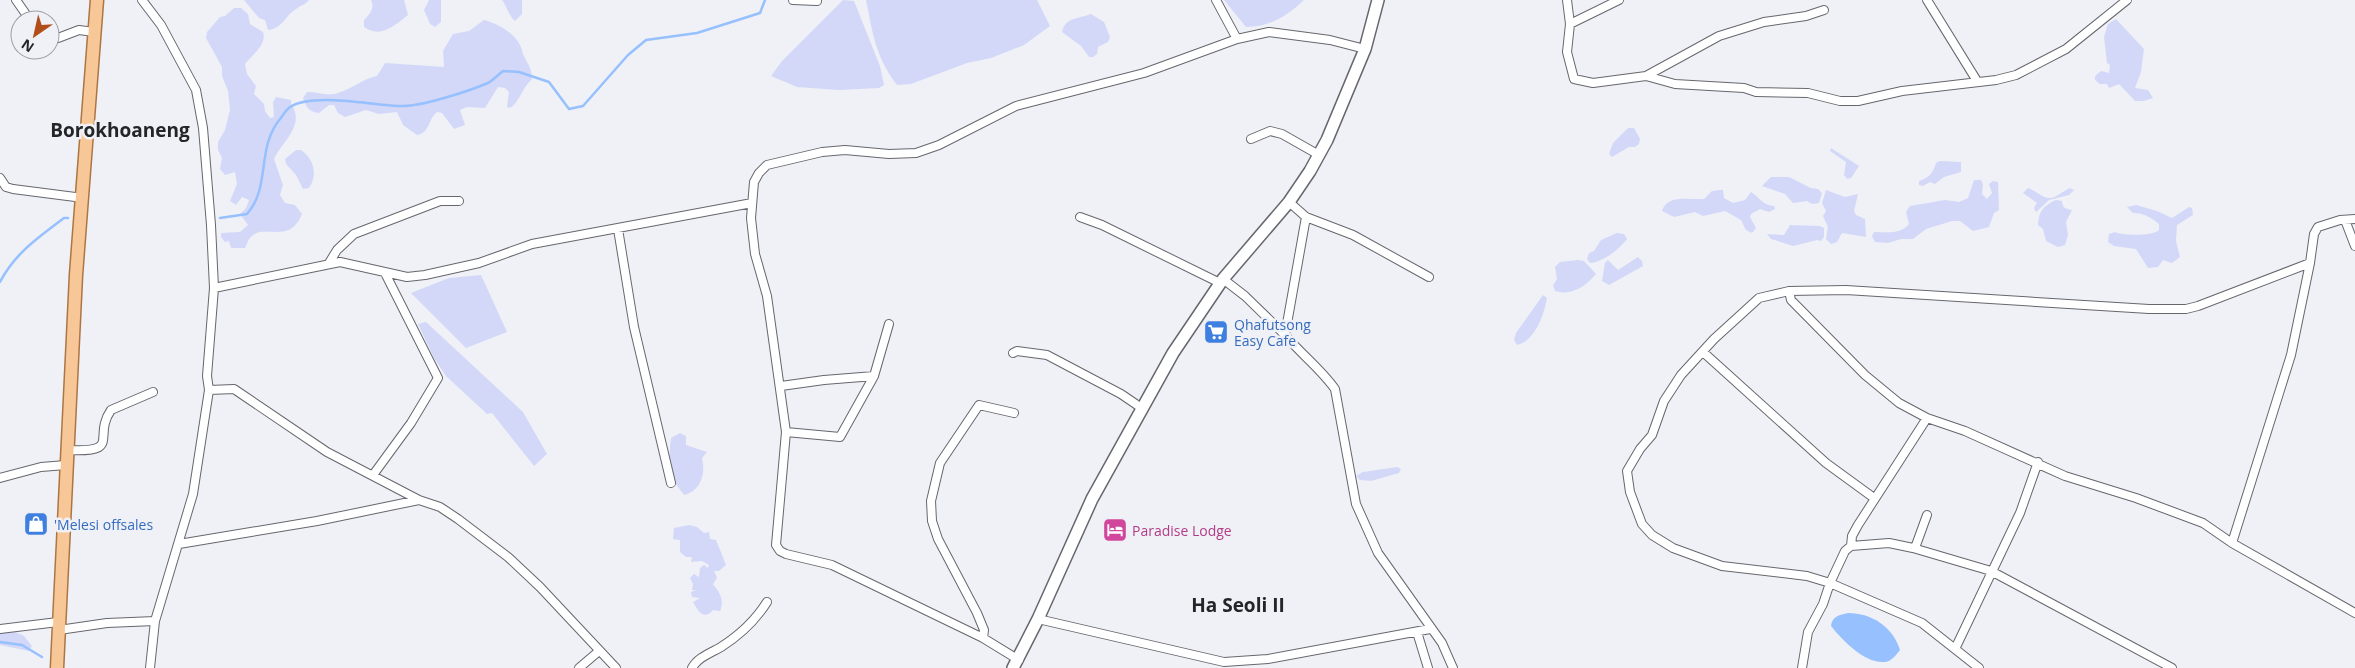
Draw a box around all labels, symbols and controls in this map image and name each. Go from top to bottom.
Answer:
north arrow [10,10,60,60]
text: N [17,35,37,57]
district label: Borokhoaneng [50,117,190,143]
place label: Qhafutsong Easy Cafe [1234,315,1311,350]
supermarket icon: Qhafutsong Easy Cafe [1203,319,1229,345]
shop icon: 'Melesi offsales [23,511,49,537]
place label: 'Melesi offsales [54,515,153,534]
hotel icon: Paradise Lodge [1102,517,1128,543]
place label: Paradise Lodge [1132,521,1232,540]
district label: Ha Seoli II [1191,592,1285,618]

